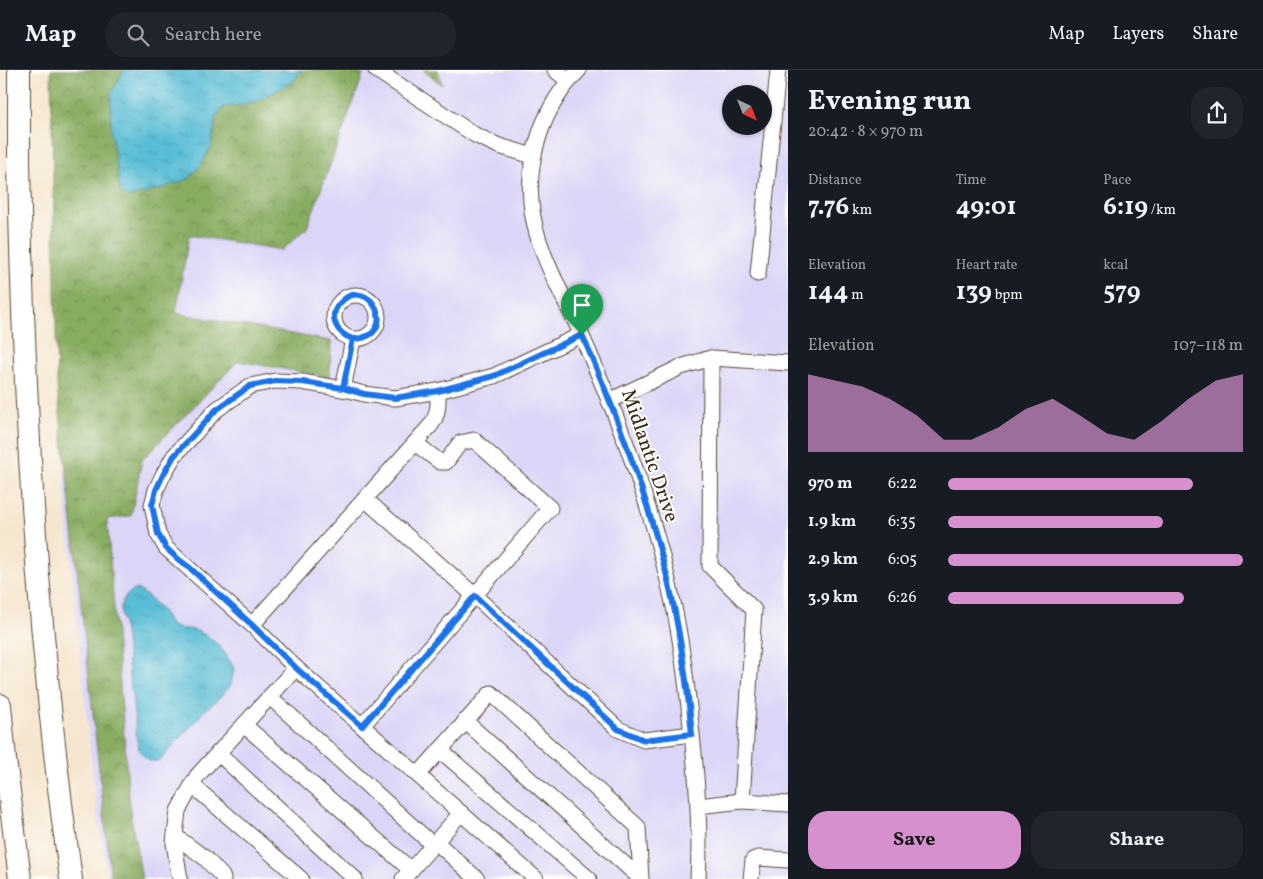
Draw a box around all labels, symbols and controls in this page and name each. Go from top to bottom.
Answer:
search box [106,12,456,57]
text: Map [25,18,76,52]
icon: search [124,21,152,49]
text: Search here [164,22,262,48]
text: Map [1048,22,1084,47]
text: Layers [1112,22,1164,47]
text: Share [1192,22,1238,47]
text: Evening run [808,82,972,121]
north arrow [722,85,772,135]
map controls [722,85,772,135]
button: share [1191,87,1243,139]
text: 20:42 · 8 × 970 m [808,121,923,143]
text: Distance [808,171,862,190]
text: Time [956,171,986,190]
text: Pace [1103,171,1131,190]
text: 7.76 [808,190,849,225]
text: 49:01 [956,190,1017,225]
text: 6:19 [1103,190,1148,225]
text: km [849,201,872,220]
text: /km [1148,201,1176,220]
text: Elevation [808,256,866,275]
text: Heart rate [956,256,1017,275]
text: kcal [1103,256,1128,275]
text: 144 [808,275,848,310]
text: 139 [956,275,992,310]
text: 579 [1103,275,1141,310]
pin [561,284,603,335]
text: m [848,286,864,305]
text: bpm [992,286,1023,305]
icon: arrive [568,291,596,319]
text: Elevation [808,335,875,357]
text: 107–118 m [1173,335,1243,357]
street label: Midlantic Drive [613,386,685,526]
text: 970 m [808,473,852,495]
text: 6:22 [888,473,917,495]
text: 1.9 km [808,511,856,533]
text: 6:35 [888,511,916,533]
text: 2.9 km [808,549,858,571]
text: 6:05 [888,549,917,571]
text: 3.9 km [808,587,858,609]
text: 6:26 [888,587,917,609]
button: Save [808,811,1021,869]
button: Share [1031,811,1243,869]

